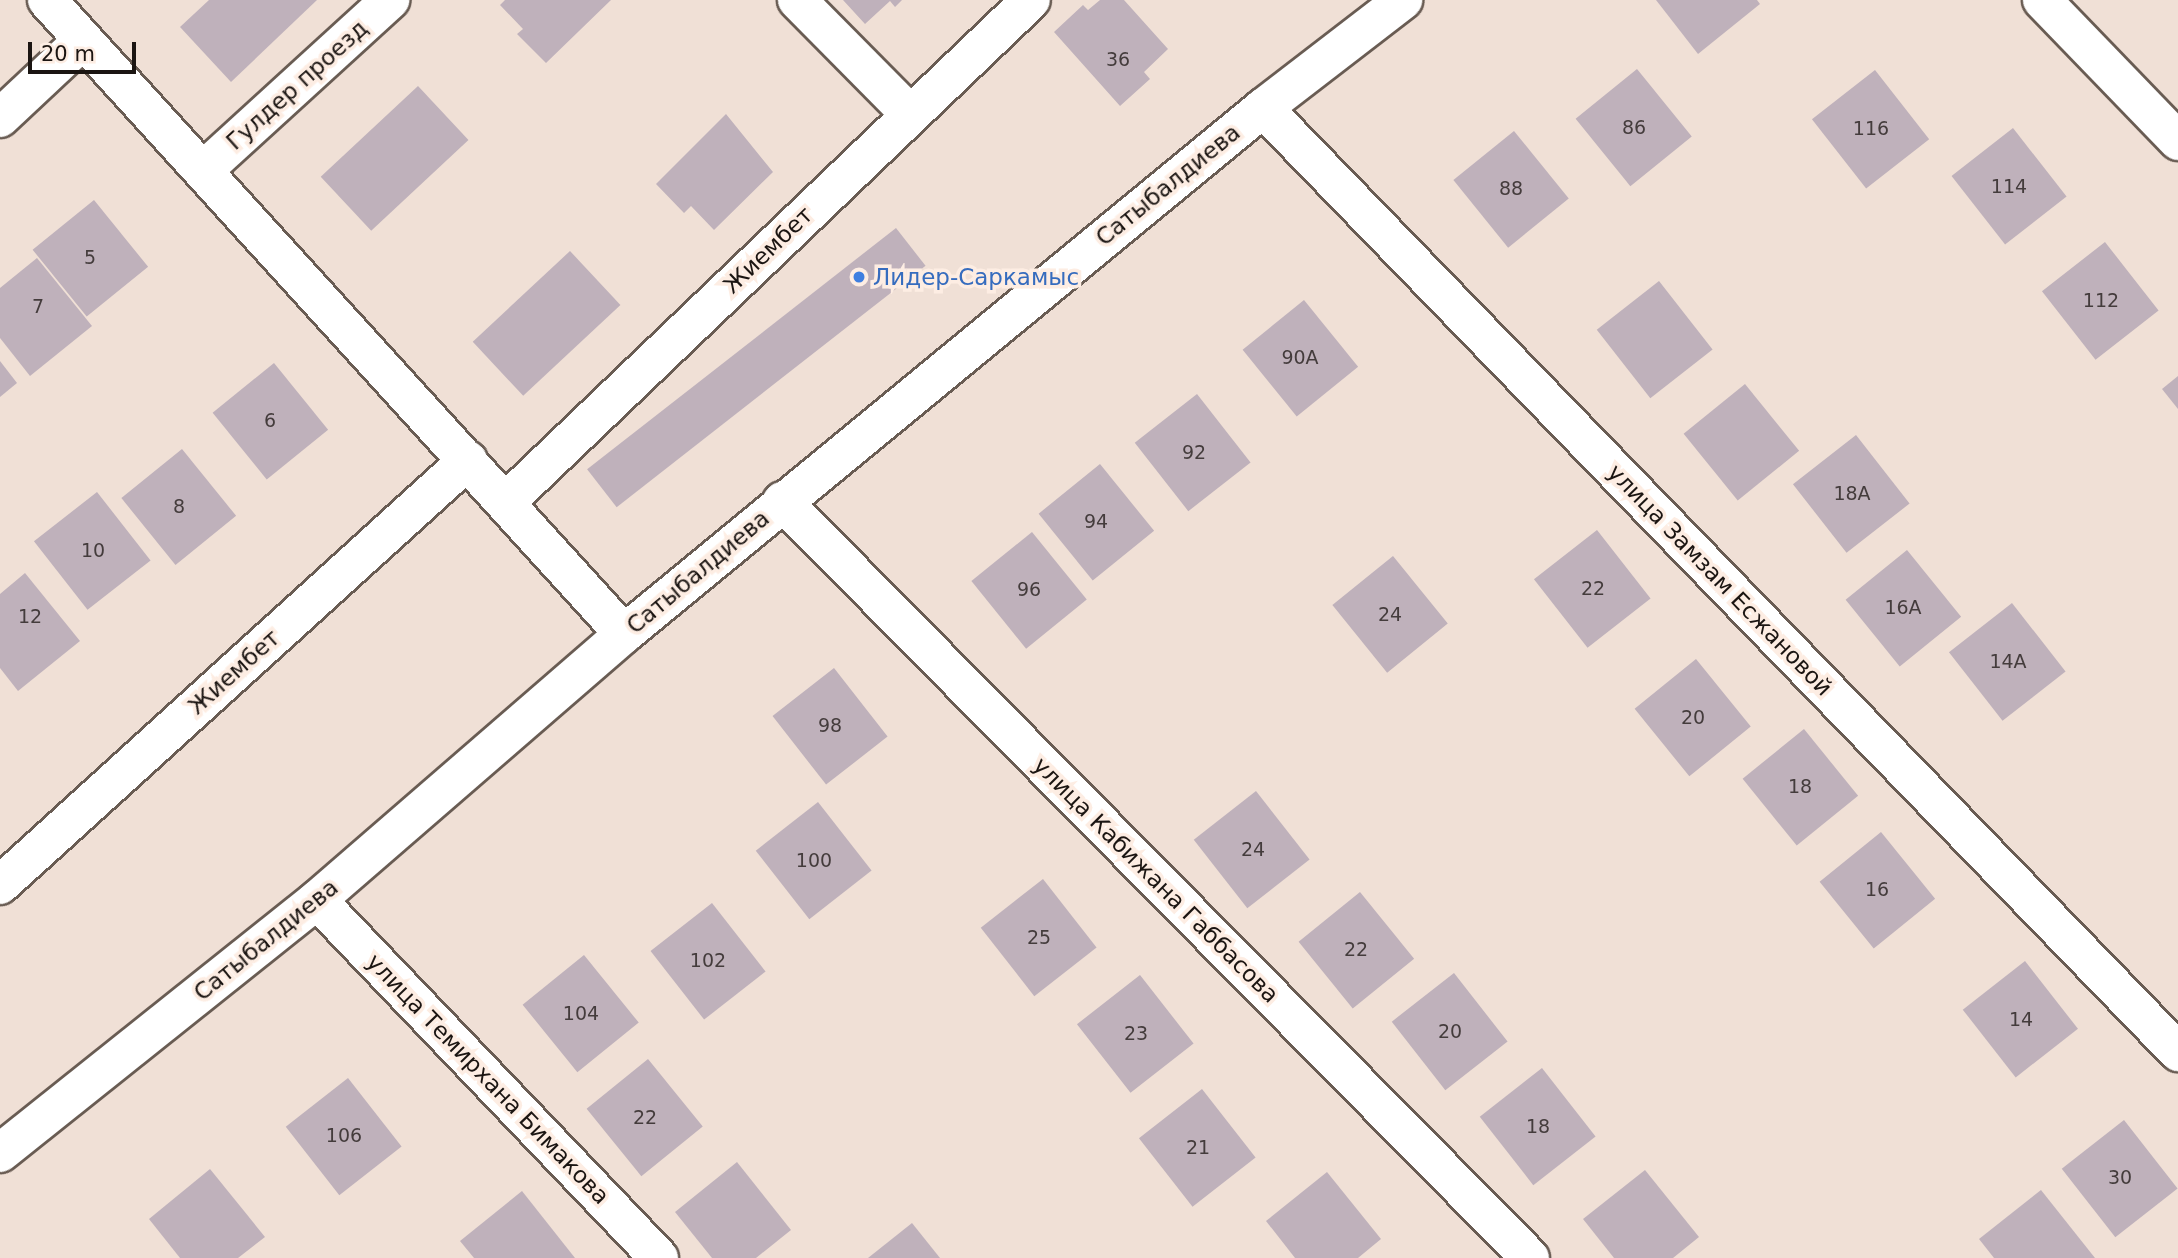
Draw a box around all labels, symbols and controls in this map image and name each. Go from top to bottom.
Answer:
street label: Гулдер проезд [221,14,373,156]
scale bar [32,28,140,72]
text: 20 m [41,42,95,66]
house number: 36 [1106,49,1130,71]
house number: 86 [1622,117,1646,139]
street label: Сатыбалдиева [1090,118,1246,252]
house number: 116 [1853,118,1889,140]
house number: 114 [1991,176,2027,198]
house number: 88 [1499,178,1523,200]
street label: Жиембет [718,201,818,299]
house number: 5 [84,247,96,269]
place label: Лидер-Саркамыс [873,263,1079,291]
marker: Лидер-Саркамыс [851,269,867,285]
house number: 112 [2083,290,2119,312]
house number: 7 [32,296,44,318]
house number: 90А [1281,347,1319,369]
house number: 6 [264,410,276,432]
house number: 92 [1182,442,1206,464]
street label: улица Замзам Есжановой [1602,458,1838,702]
house number: 18А [1833,483,1871,505]
house number: 8 [173,496,185,518]
street label: Сатыбалдиева [621,504,775,640]
house number: 94 [1084,511,1108,533]
house number: 10 [81,540,105,562]
house number: 22 [1581,578,1605,600]
house number: 96 [1017,579,1041,601]
house number: 16А [1884,597,1922,619]
house number: 24 [1378,604,1402,626]
house number: 12 [18,606,42,628]
street label: Жиембет [183,624,285,720]
house number: 14А [1989,651,2027,673]
house number: 20 [1681,707,1705,729]
house number: 98 [818,715,842,737]
street label: улица Кабижана Габбасова [1027,751,1285,1009]
house number: 18 [1788,776,1812,798]
house number: 24 [1241,839,1265,861]
house number: 100 [796,850,832,872]
street label: Сатыбалдиева [188,873,344,1007]
house number: 16 [1865,879,1889,901]
house number: 25 [1027,927,1051,949]
house number: 22 [1344,939,1368,961]
street label: улица Темирхана Бимакова [361,948,615,1210]
house number: 102 [690,950,726,972]
house number: 104 [563,1003,599,1025]
house number: 14 [2009,1009,2033,1031]
house number: 20 [1438,1021,1462,1043]
house number: 23 [1124,1023,1148,1045]
house number: 22 [633,1107,657,1129]
house number: 18 [1526,1116,1550,1138]
house number: 106 [326,1125,362,1147]
house number: 21 [1186,1137,1210,1159]
house number: 30 [2108,1167,2132,1189]

